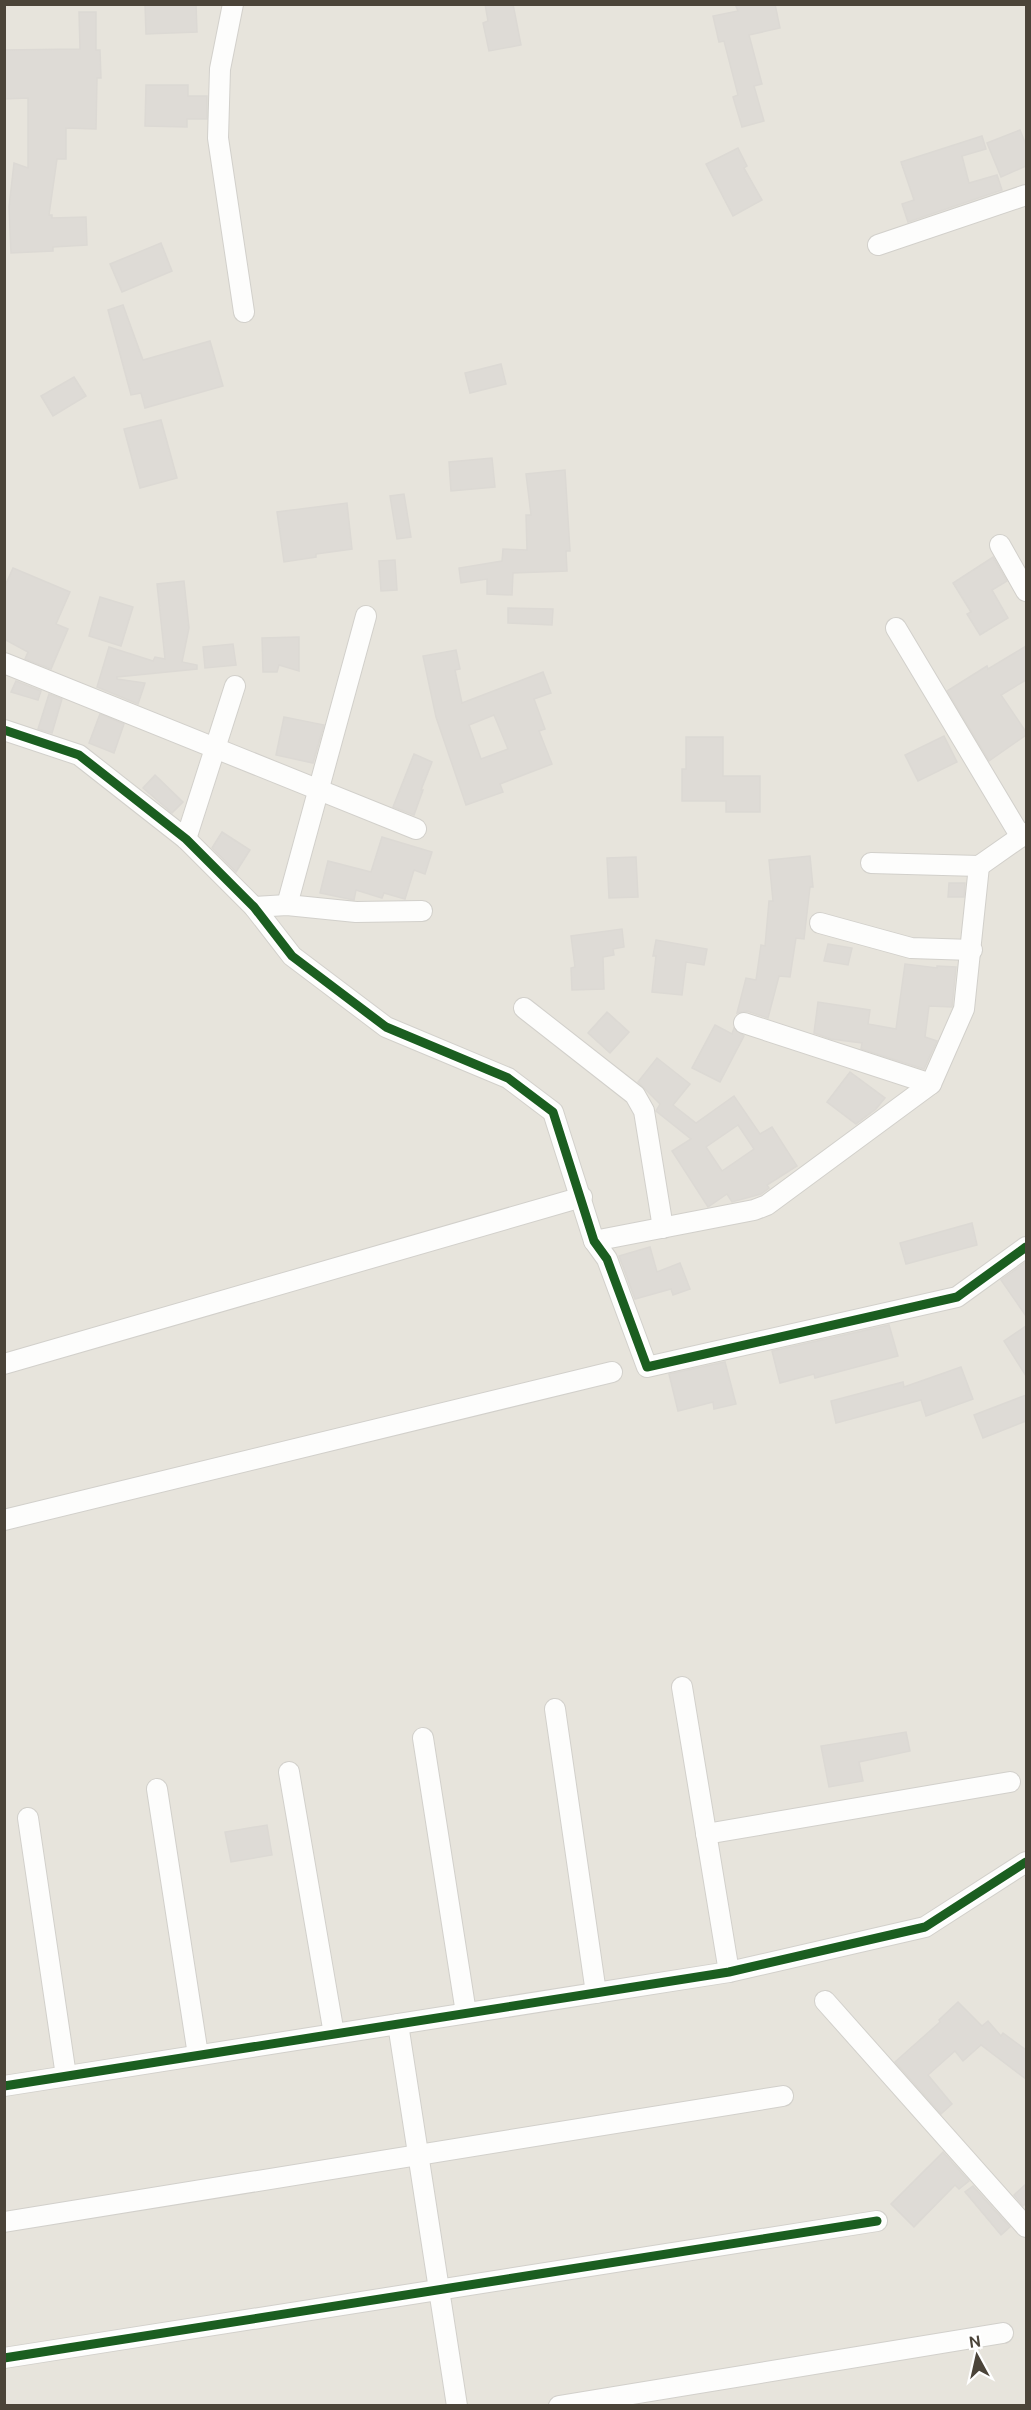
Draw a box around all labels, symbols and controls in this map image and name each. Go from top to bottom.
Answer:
north arrow [947,2326,1007,2386]
text: N [968,2331,982,2351]

